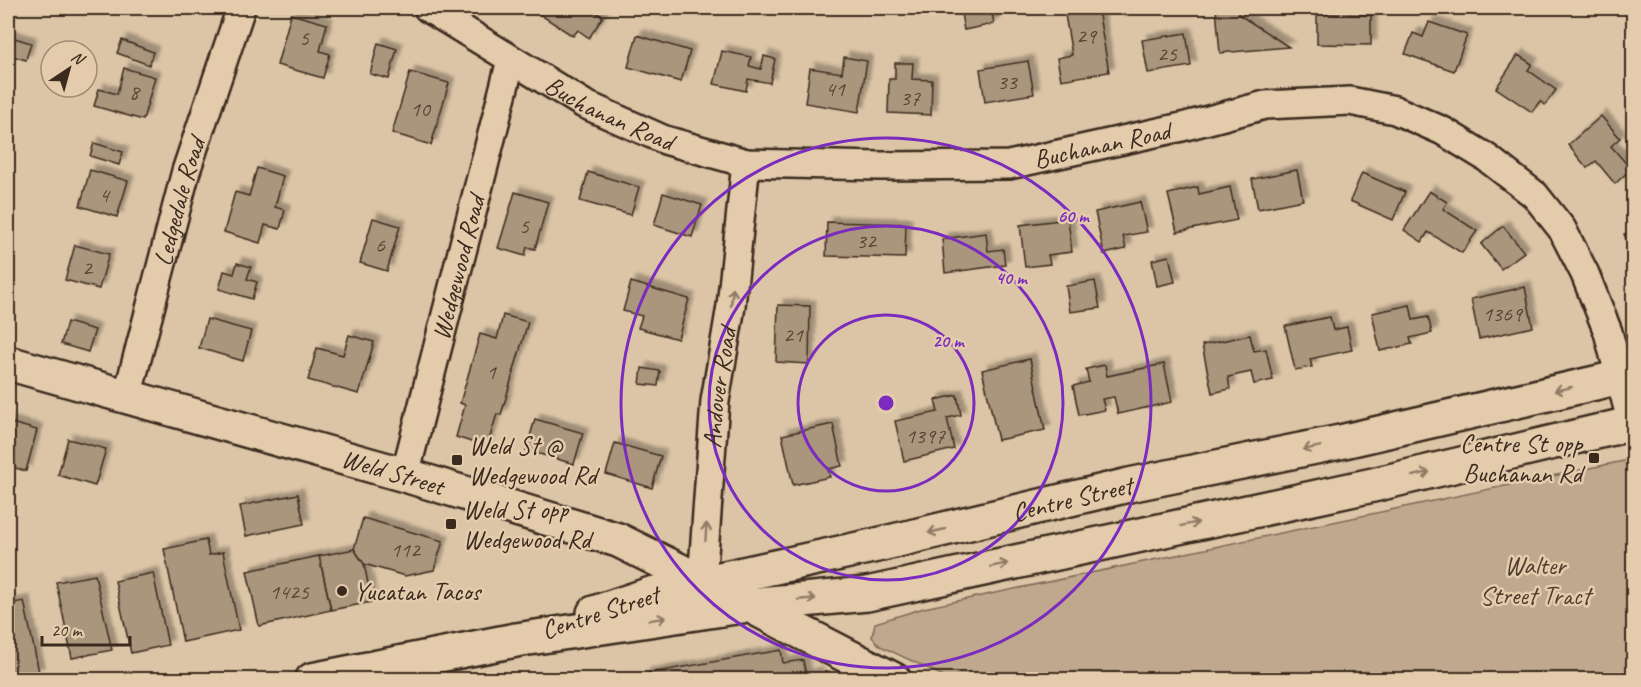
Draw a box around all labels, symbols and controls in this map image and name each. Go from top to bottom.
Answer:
house number: 29 [1076,22,1098,50]
house number: 5 [299,24,310,52]
north arrow [39,39,99,99]
house number: 25 [1157,40,1178,68]
text: N [67,47,90,70]
street label: Buchanan Road [539,68,680,159]
house number: 33 [997,68,1019,96]
house number: 41 [825,75,846,103]
house number: 8 [129,78,141,106]
house number: 37 [900,84,921,112]
house number: 10 [410,95,432,123]
street label: Buchanan Road [1031,113,1177,176]
street label: Ledgedale Road [146,130,214,269]
house number: 4 [99,181,111,209]
street label: Wedgewood Road [424,189,494,343]
text: 60 m [1057,205,1090,227]
house number: 5 [519,212,530,240]
house number: 32 [856,227,878,255]
house number: 6 [375,231,386,259]
house number: 2 [82,254,94,282]
text: 40 m [996,267,1028,289]
one-way arrow [726,287,737,307]
house number: 1369 [1482,300,1524,328]
house number: 21 [783,321,804,349]
street label: Andover Road [696,322,745,449]
text: 20 m [933,330,965,352]
house number: 1 [486,358,497,386]
one-way arrow [1554,384,1573,396]
centre of rings [876,393,896,413]
house number: 1397 [905,422,946,450]
place label: Centre St opp Buchanan Rd [1460,427,1586,490]
place label: Weld St @ Wedgewood Rd [469,429,600,492]
street label: Weld Street [338,442,450,504]
one-way arrow [1302,442,1321,454]
marker: Centre St opp Buchanan Rd [1587,451,1601,465]
marker: Weld St @ Wedgewood Rd [450,453,464,467]
one-way arrow [1412,467,1431,479]
street label: Centre Street [1009,468,1139,529]
place label: Weld St opp Wedgewood Rd [463,493,594,556]
marker: Weld St opp Wedgewood Rd [444,517,458,531]
one-way arrow [1180,518,1199,529]
one-way arrow [700,523,711,543]
one-way arrow [928,525,947,537]
house number: 112 [390,536,422,564]
park label: Walter Street Tract [1480,549,1594,612]
one-way arrow [989,559,1008,571]
place label: Yucatan Tacos [354,575,482,608]
street label: Centre Street [537,577,666,647]
house number: 1425 [269,578,310,606]
marker: Yucatan Tacos [335,584,349,598]
one-way arrow [797,593,817,604]
scale bar [42,609,130,647]
one-way arrow [647,613,666,624]
text: 20 m [51,619,84,641]

